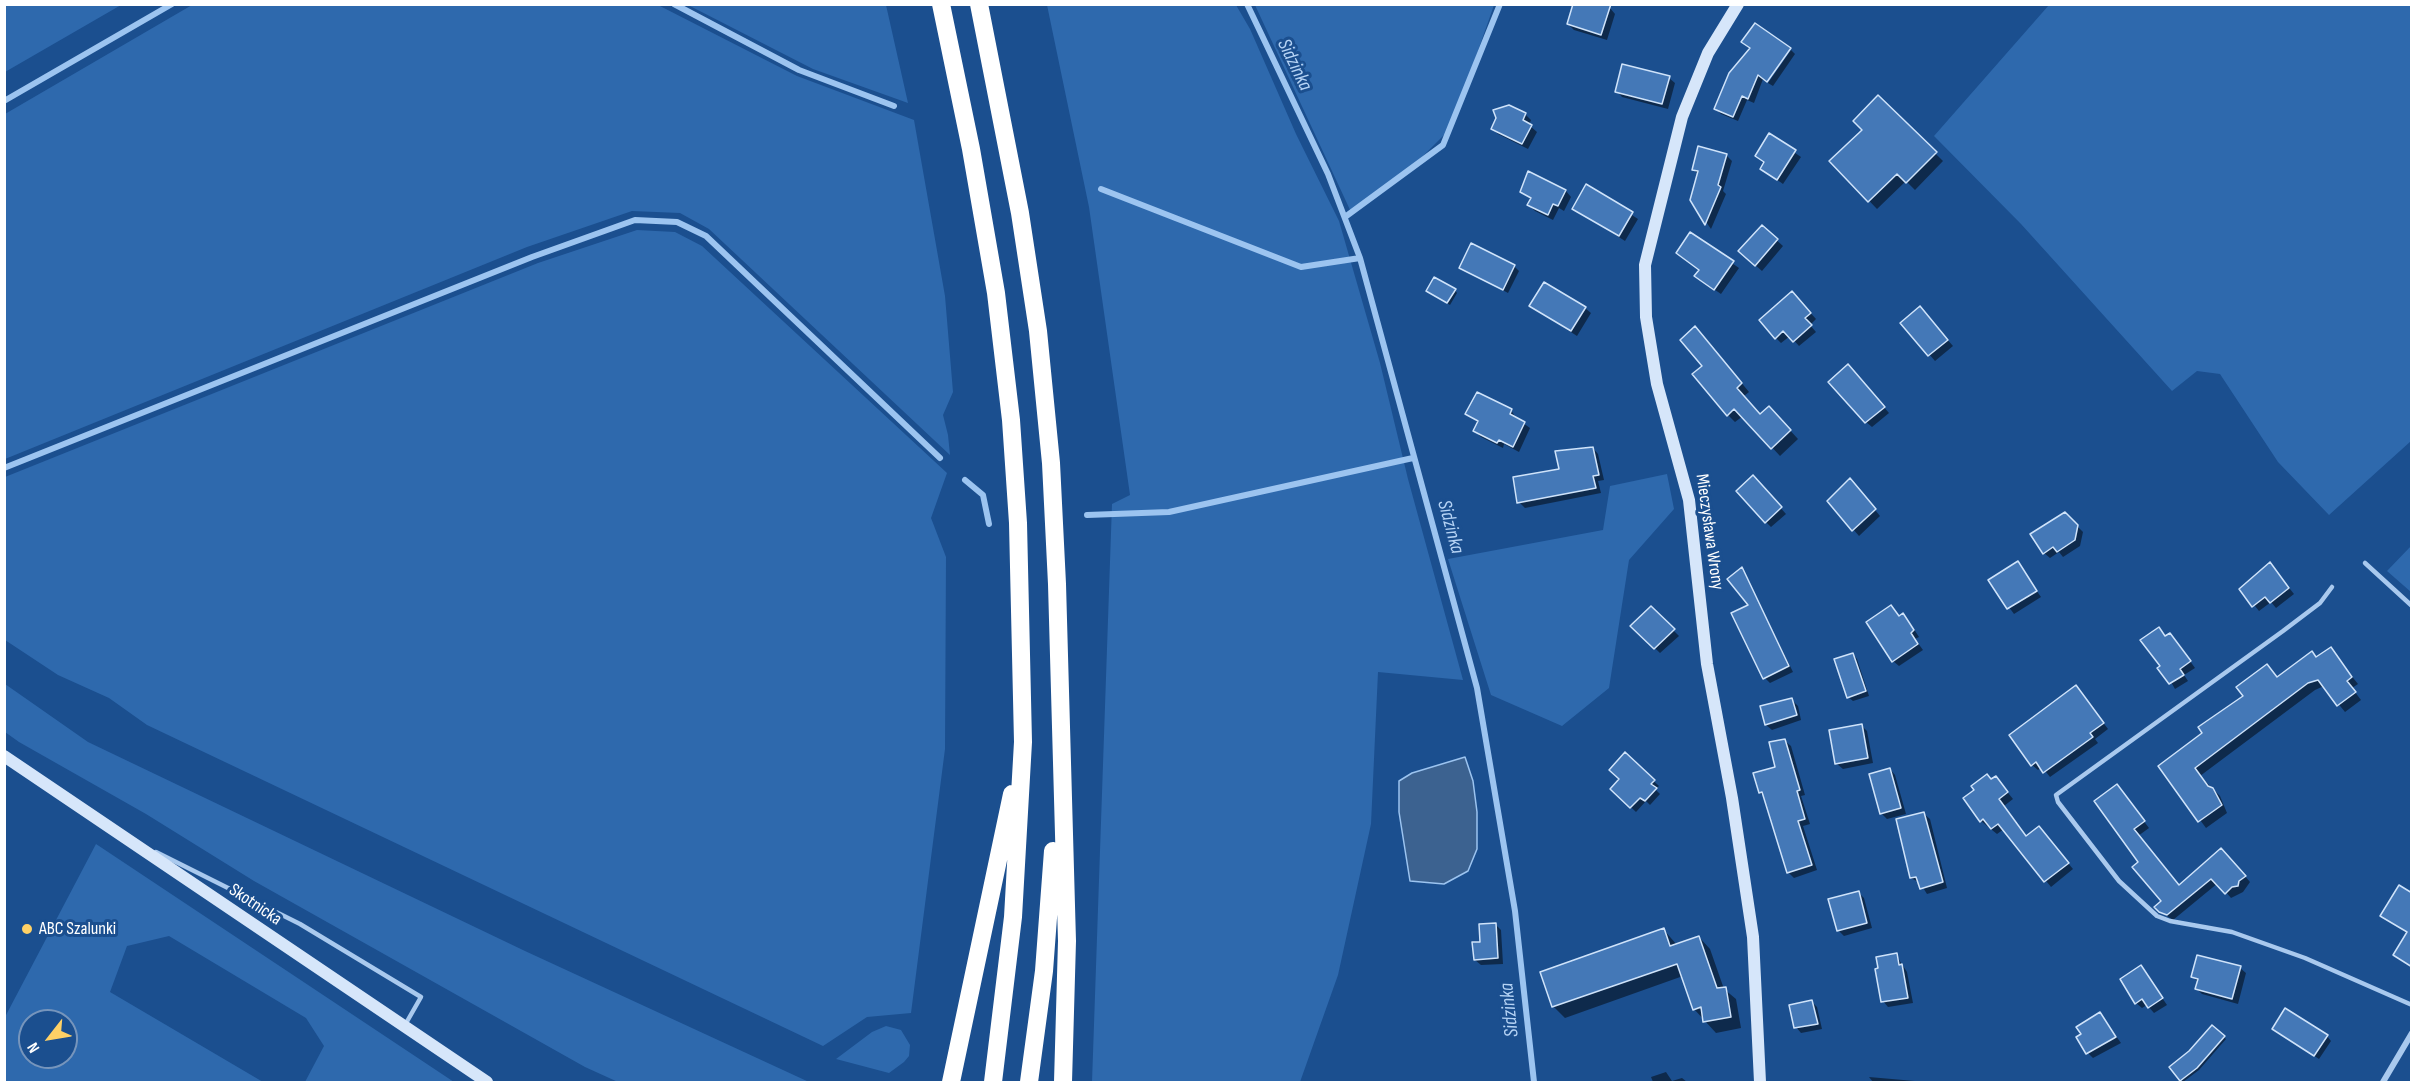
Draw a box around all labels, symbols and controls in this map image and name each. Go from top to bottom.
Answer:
water label: Sidzinka [1271,35,1317,95]
street label: Mieczysława Wrony [1690,473,1728,591]
water label: Sidzinka [1431,498,1469,556]
street label: Skotnicka [224,879,286,931]
place label: ABC Szalunki [39,918,116,940]
marker: ABC Szalunki [20,922,34,936]
water label: Sidzinka [1495,982,1525,1038]
north arrow [18,1009,78,1069]
text: N [24,1039,44,1056]

